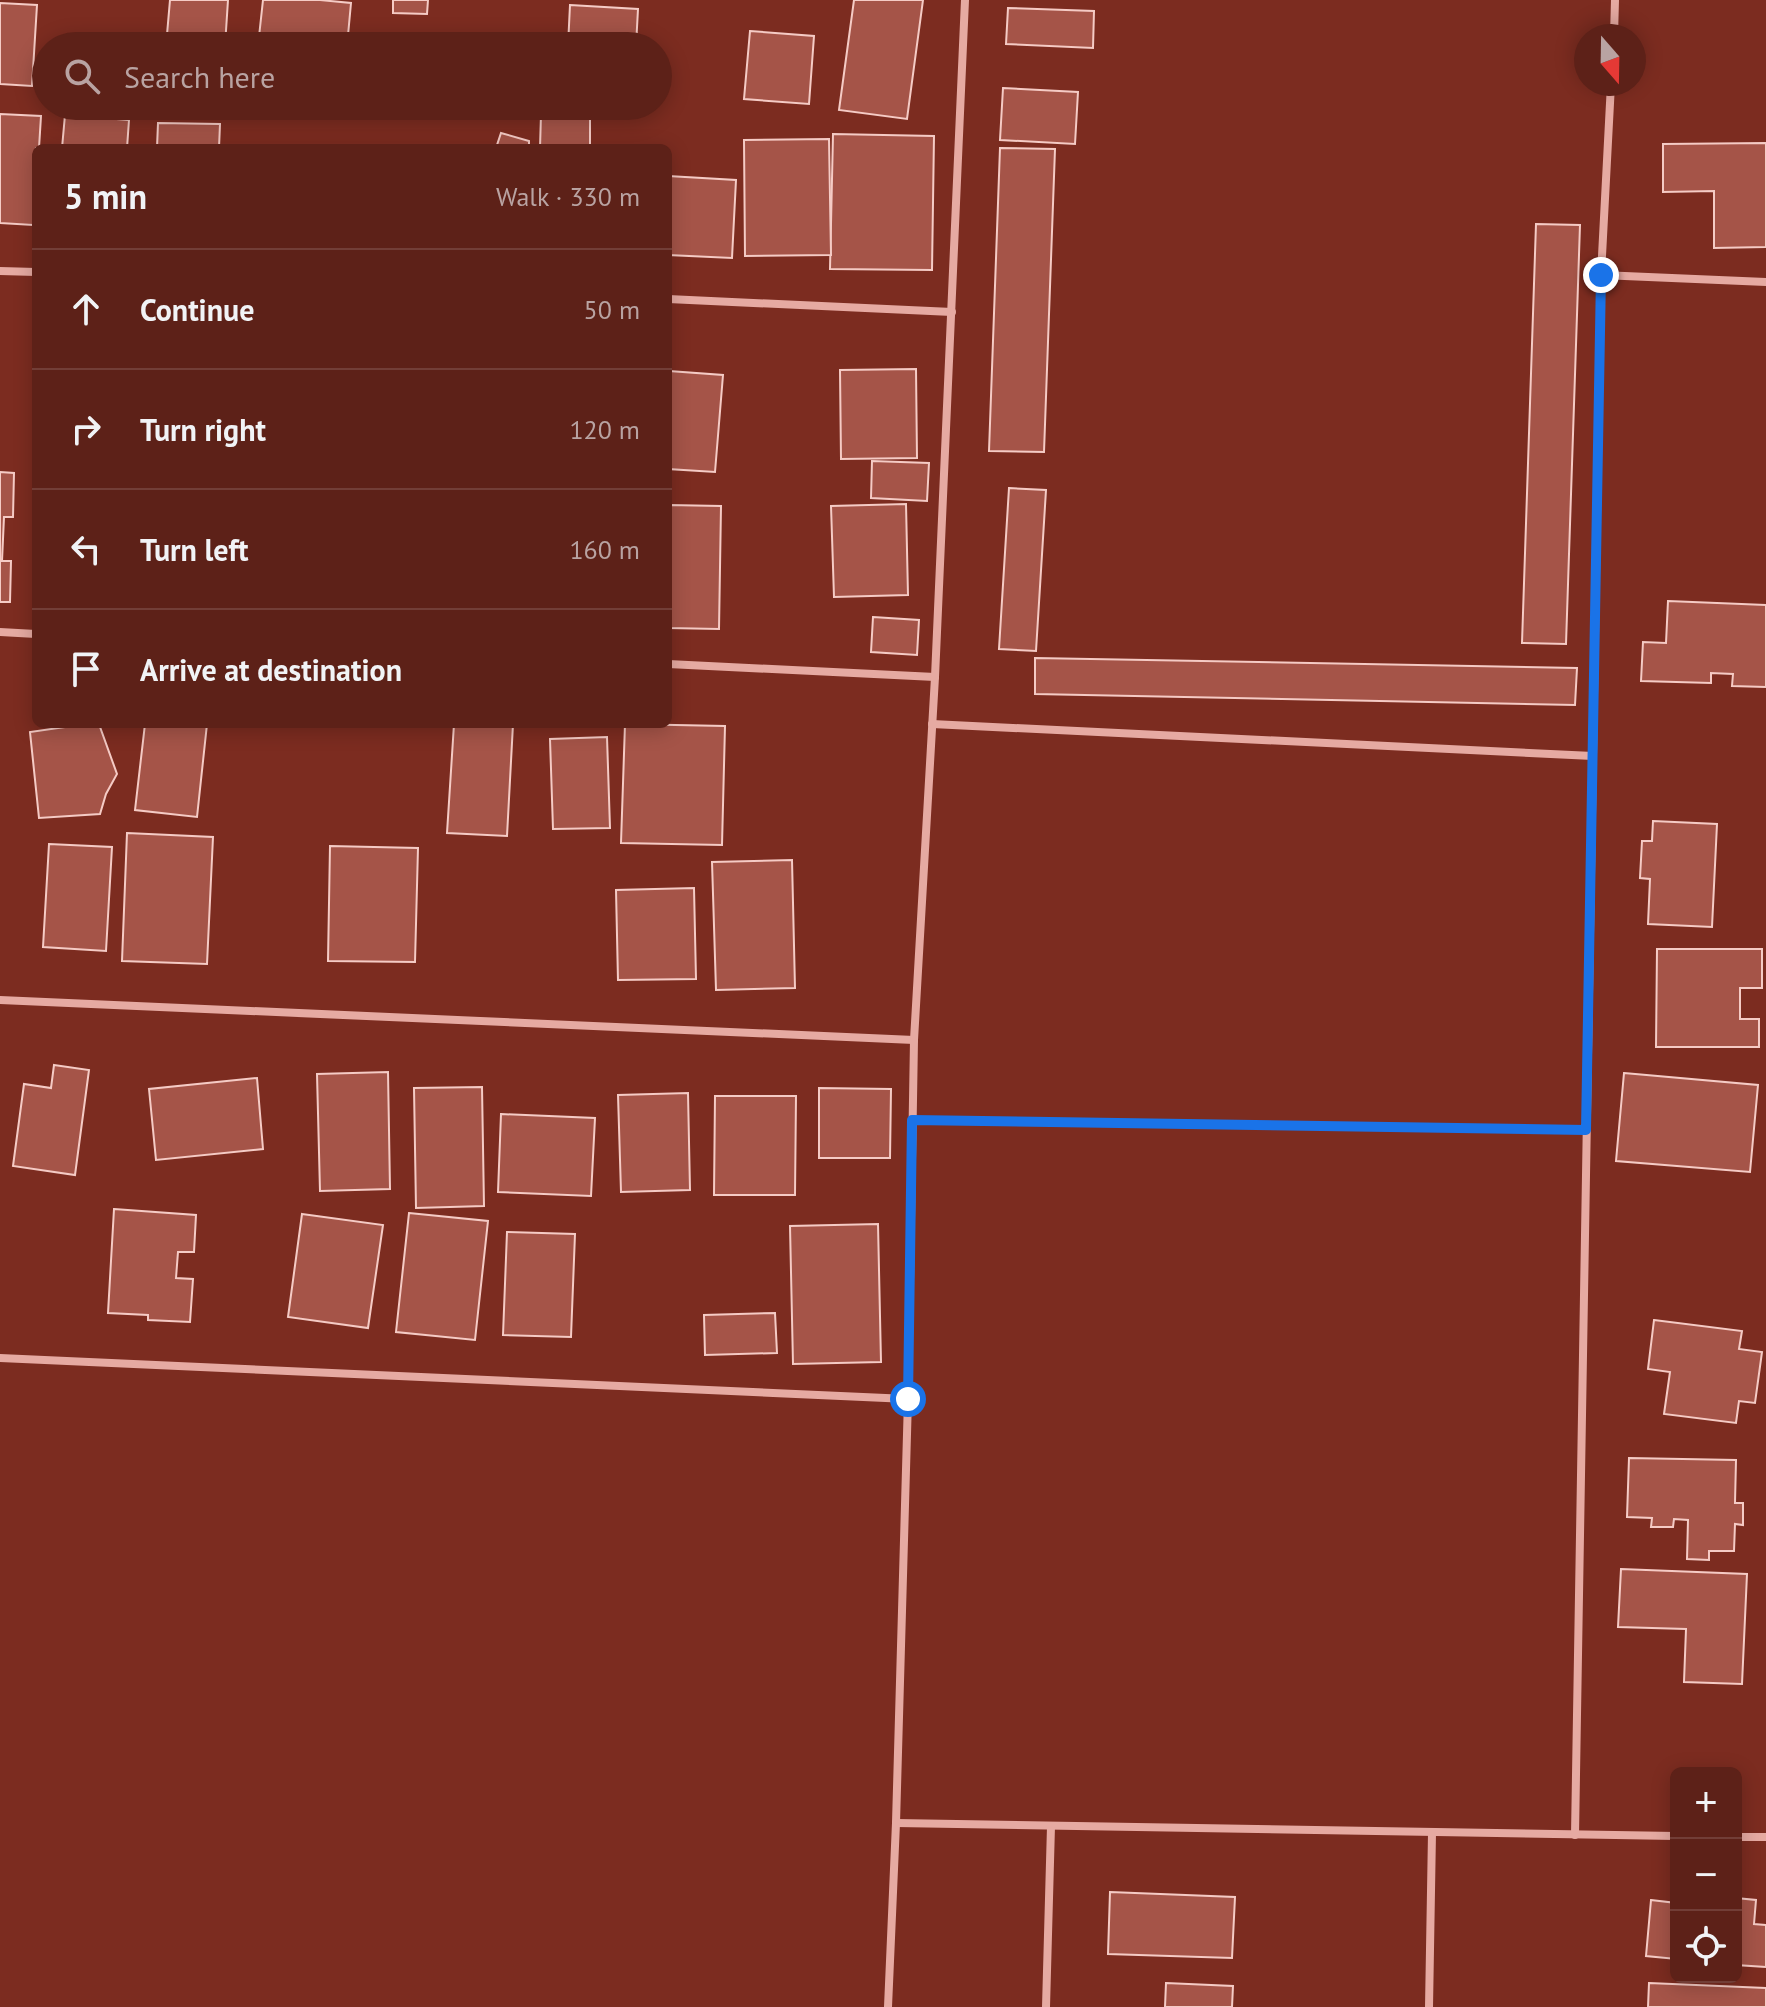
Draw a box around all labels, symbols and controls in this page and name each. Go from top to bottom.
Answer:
north arrow [1574,24,1646,96]
search box [32,32,672,120]
icon: search [60,54,104,98]
text: Search here [124,57,275,96]
text: 5 min [64,174,147,218]
text: Walk · 330 m [496,180,640,213]
route end [1583,257,1619,293]
icon: ahead [64,287,108,331]
text: Continue [140,290,254,329]
text: 50 m [584,293,640,326]
icon: right [64,407,108,451]
text: Turn right [140,410,266,449]
text: 120 m [569,413,640,446]
icon: left [64,527,108,571]
text: Turn left [140,530,248,569]
text: 160 m [569,533,640,566]
icon: arrive [64,647,108,691]
text: Arrive at destination [140,650,402,689]
route start [890,1381,926,1417]
map controls [1670,1767,1742,1983]
button: + [1670,1767,1742,1839]
button: − [1670,1839,1742,1911]
button: locate [1670,1911,1742,1983]

